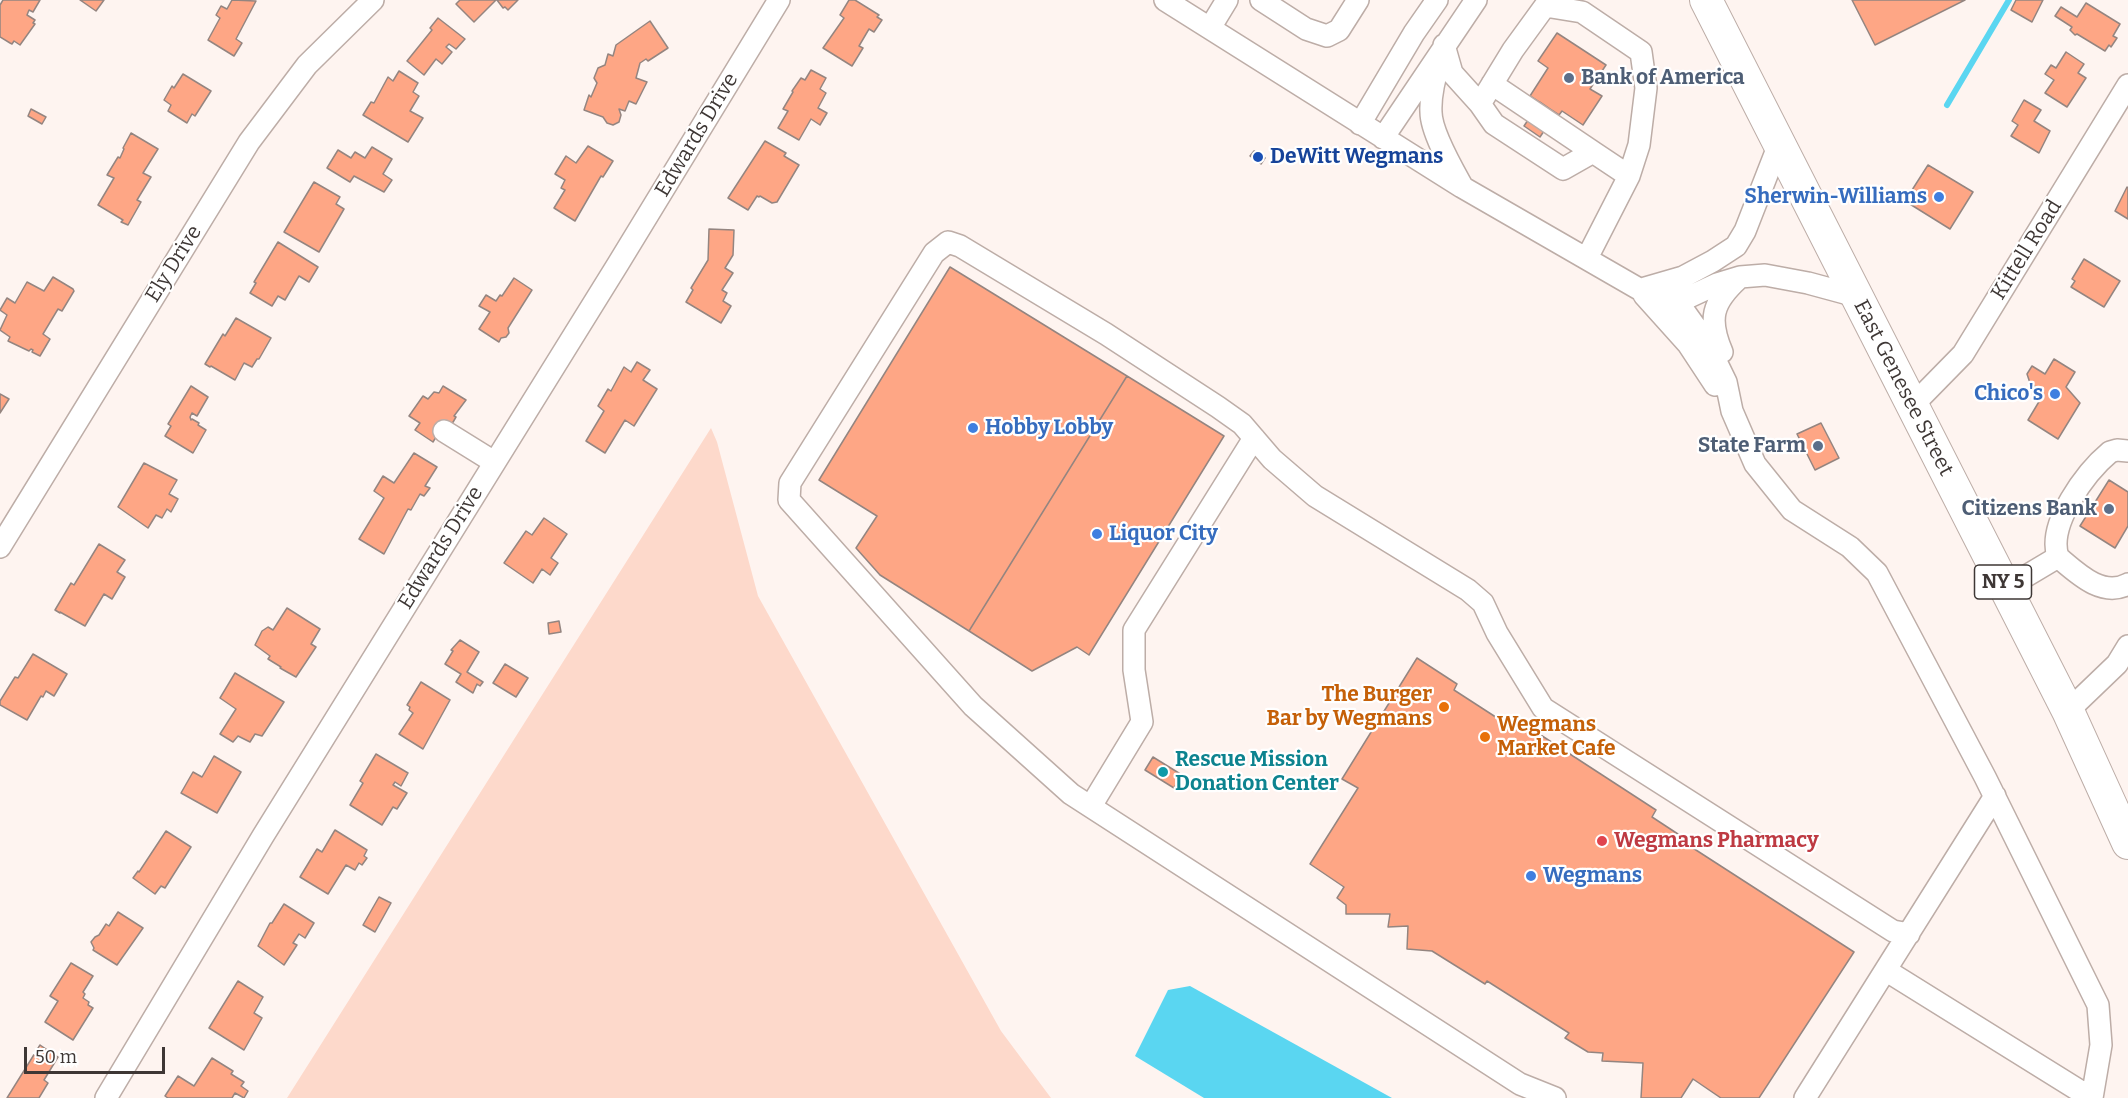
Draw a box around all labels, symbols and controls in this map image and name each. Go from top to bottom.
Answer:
place label: Bank of America [1581,65,1745,91]
street label: Edwards Drive [650,69,744,201]
marker: Bank of America [1562,71,1576,85]
place label: DeWitt Wegmans [1270,144,1443,170]
marker: DeWitt Wegmans [1251,150,1265,164]
place label: Sherwin-Williams [1744,184,1927,210]
marker: Sherwin-Williams [1932,190,1946,204]
street label: Kittell Road [1986,195,2068,305]
street label: Ely Drive [141,221,207,307]
street label: East Genesee Street [1848,296,1958,480]
place label: Chico's [1974,381,2043,407]
marker: Chico's [2048,387,2062,401]
place label: Hobby Lobby [985,415,1113,441]
marker: Hobby Lobby [966,421,980,435]
place label: State Farm [1698,433,1806,459]
marker: State Farm [1811,439,1825,453]
street label: Edwards Drive [393,482,489,614]
place label: Citizens Bank [1962,496,2097,522]
marker: Citizens Bank [2102,502,2116,516]
place label: Liquor City [1109,521,1218,547]
marker: Liquor City [1090,527,1104,541]
road number: NY 5 [1974,565,2032,599]
place label: The Burger Bar by Wegmans [1267,682,1432,732]
marker: The Burger Bar by Wegmans [1437,700,1451,714]
place label: Wegmans Market Cafe [1497,712,1616,762]
marker: Wegmans Market Cafe [1478,730,1492,744]
place label: Rescue Mission Donation Center [1175,747,1339,797]
marker: Rescue Mission Donation Center [1156,765,1170,779]
place label: Wegmans Pharmacy [1614,828,1819,854]
marker: Wegmans Pharmacy [1595,834,1609,848]
place label: Wegmans [1543,863,1642,889]
marker: Wegmans [1524,869,1538,883]
scale bar [27,1035,168,1073]
text: 50 m [35,1046,77,1068]

